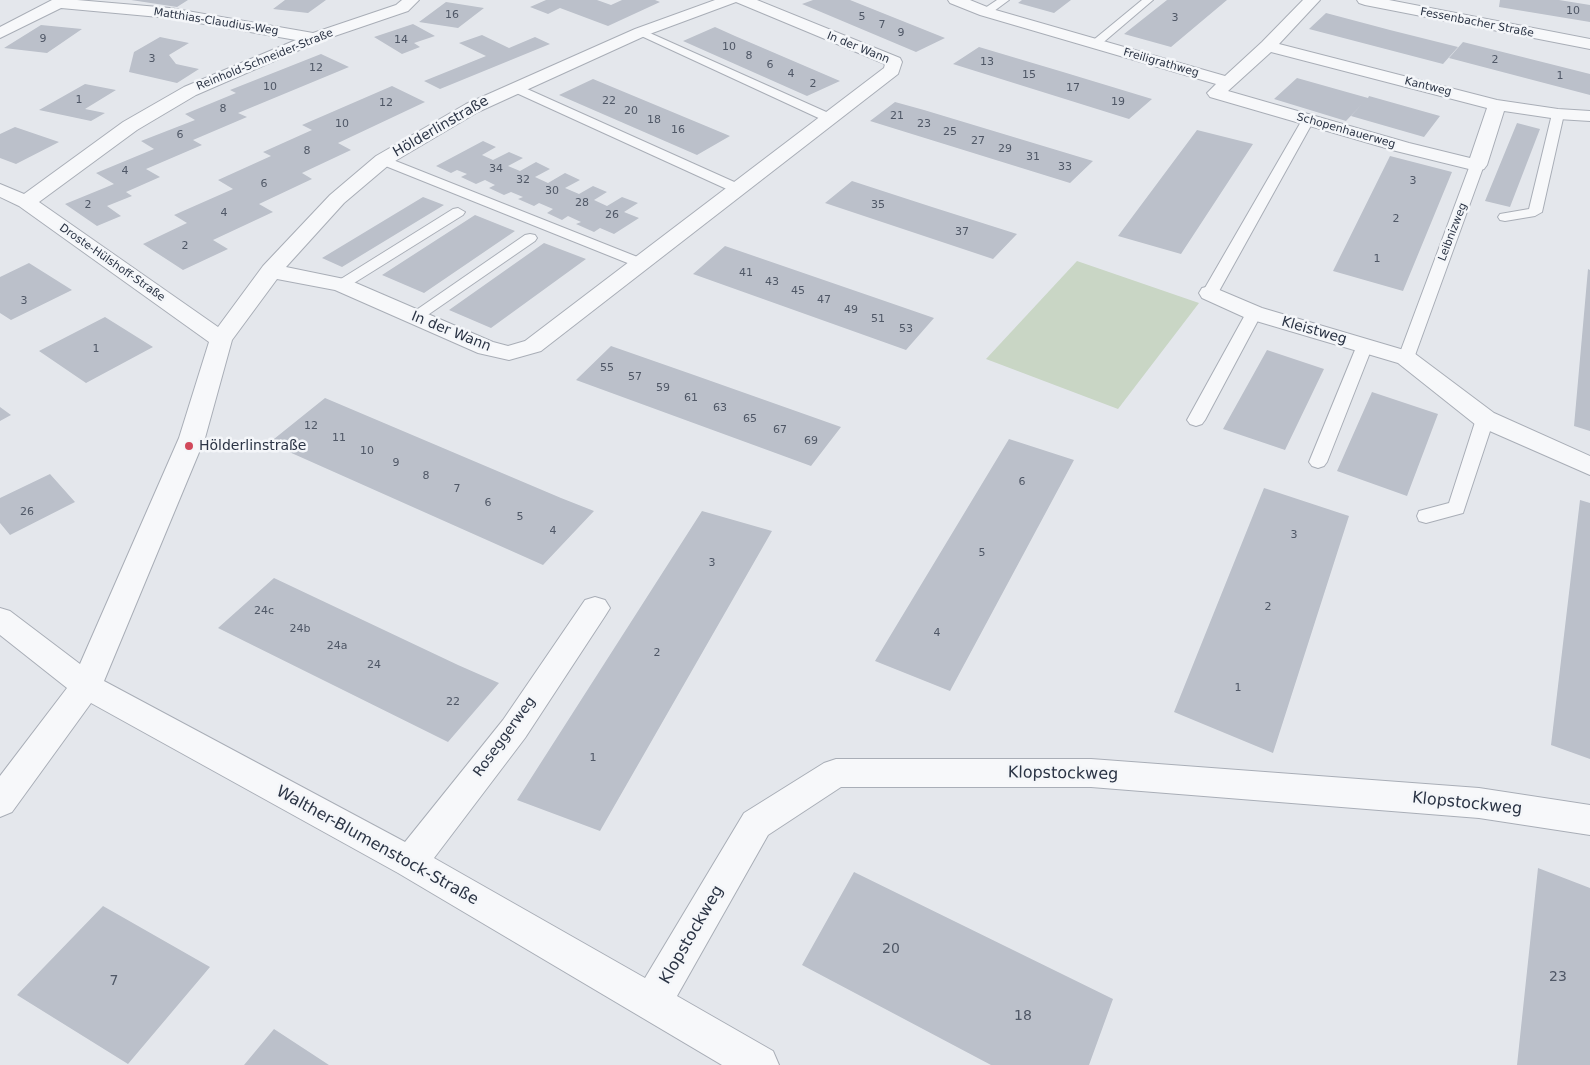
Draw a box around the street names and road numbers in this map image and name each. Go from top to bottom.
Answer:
street label: Matthias-Claudius-Weg [153,6,279,38]
street label: Fessenbacher Straße [1419,6,1535,40]
street label: Reinhold-Schneider-Straße [195,26,335,94]
street label: In der Wann [825,29,891,67]
street label: Freiligrathweg [1122,46,1200,80]
street label: Kantweg [1403,75,1453,99]
street label: Hölderlinstraße [390,93,492,161]
street label: Schopenhauerweg [1295,111,1397,151]
street label: Leibnizweg [1436,201,1470,263]
street label: Droste-Hülshoff-Straße [57,222,167,304]
street label: In der Wann [409,308,493,356]
street label: Kleistweg [1279,314,1349,348]
street label: Roseggerweg [470,694,540,780]
street label: Klopstockweg [1008,763,1118,785]
street label: Walther-Blumenstock-Straße [273,782,481,910]
street label: Klopstockweg [1411,789,1523,819]
street label: Klopstockweg [656,882,728,988]

